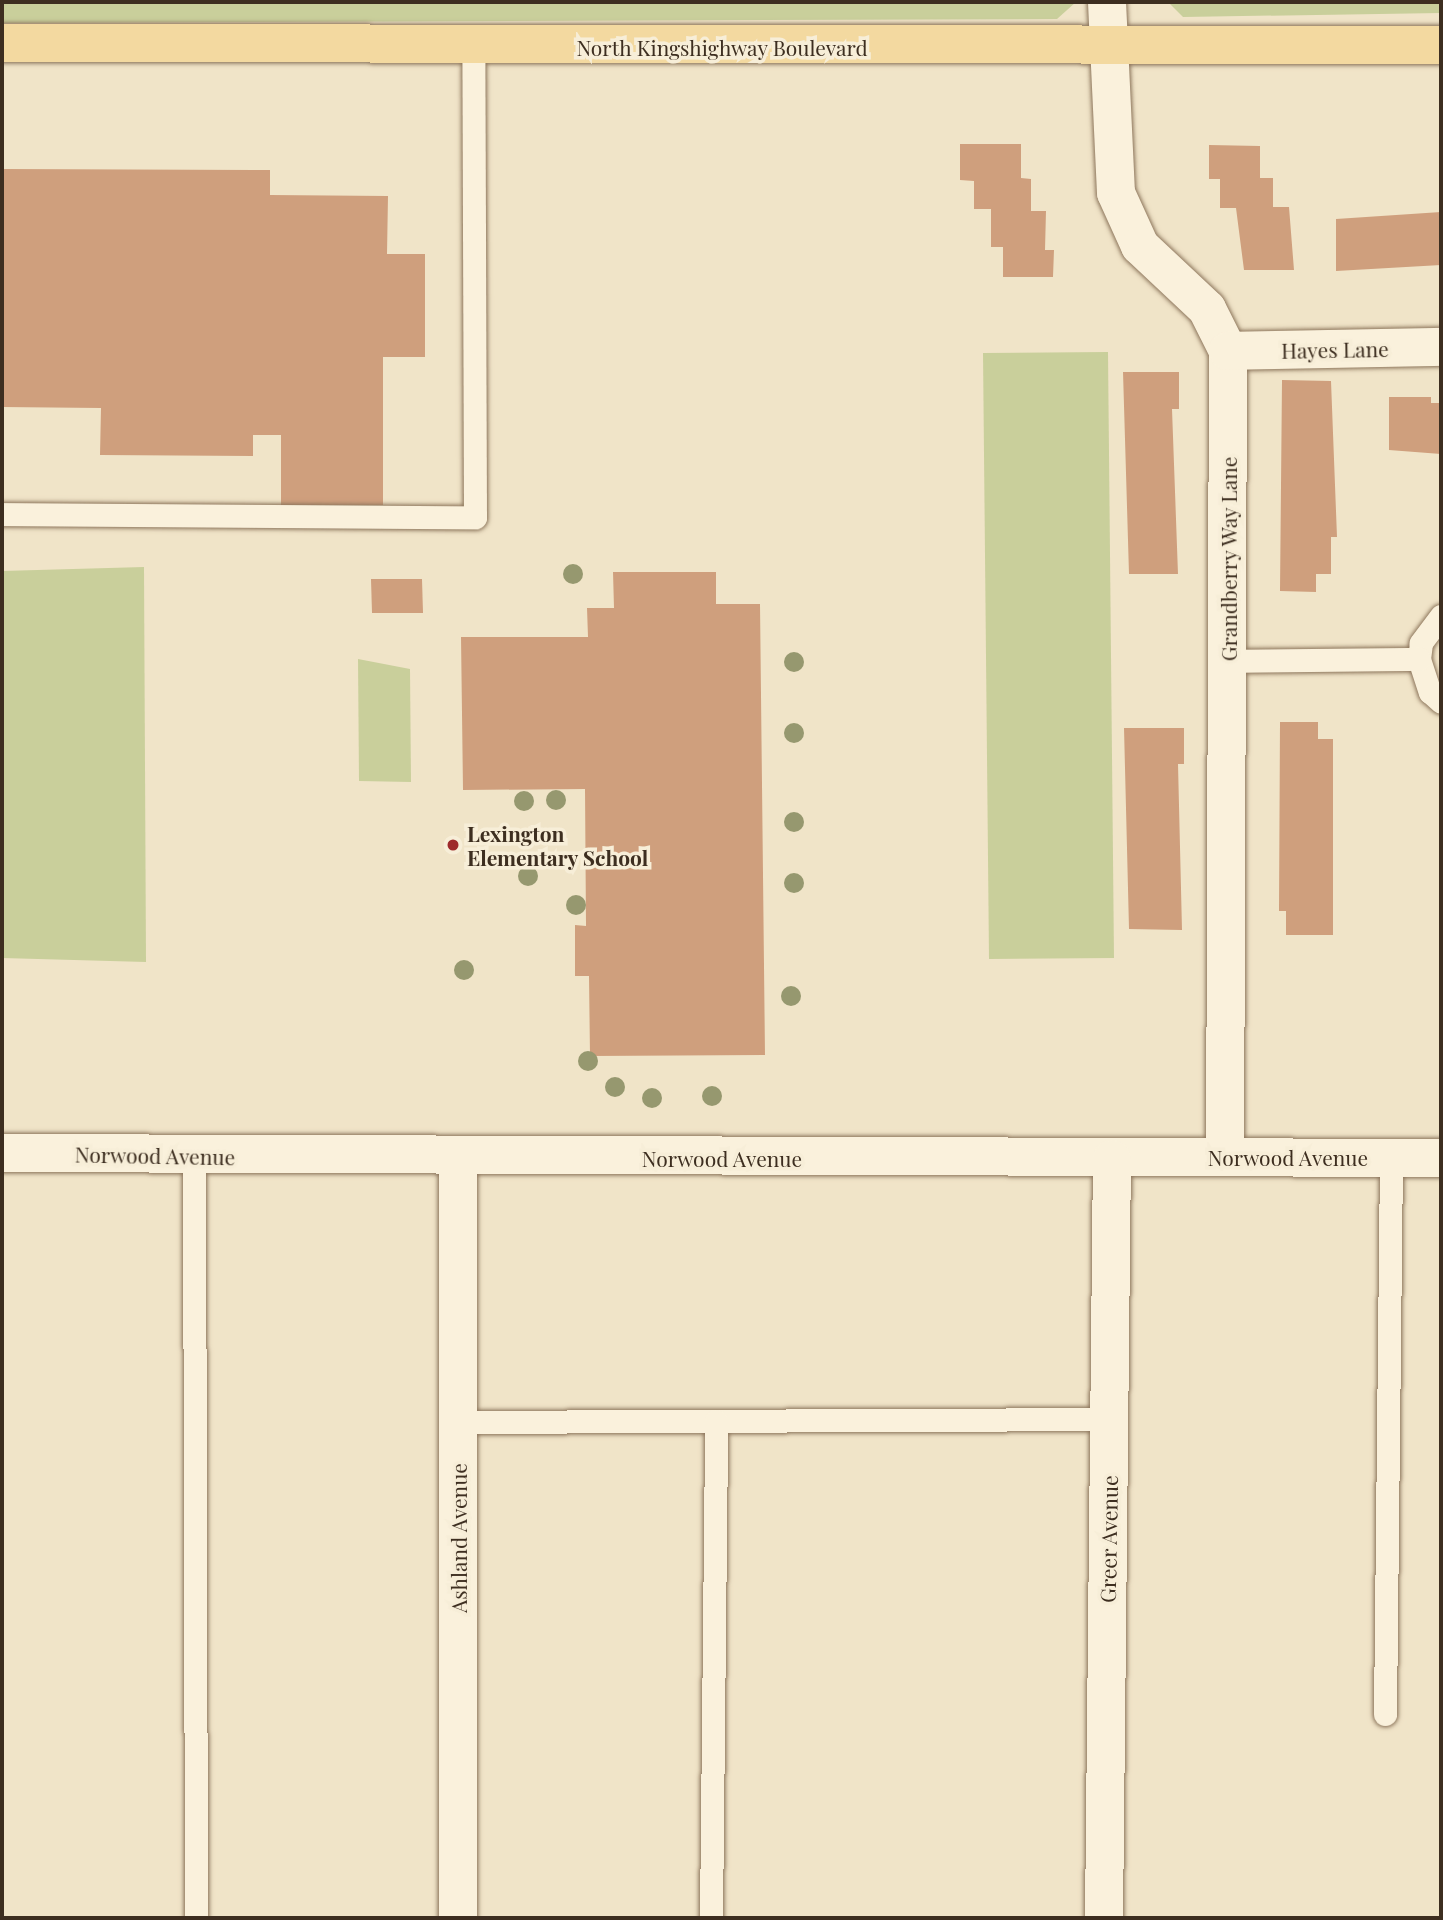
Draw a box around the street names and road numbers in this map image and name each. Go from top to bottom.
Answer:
street label: North Kingshighway Boulevard [576,34,868,60]
street label: Hayes Lane [1281,335,1389,363]
street label: Grandberry Way Lane [1215,456,1241,662]
street label: Norwood Avenue [74,1141,236,1169]
street label: Norwood Avenue [1207,1144,1369,1170]
street label: Norwood Avenue [641,1145,803,1171]
street label: Ashland Avenue [445,1463,471,1613]
street label: Greer Avenue [1094,1474,1122,1604]

